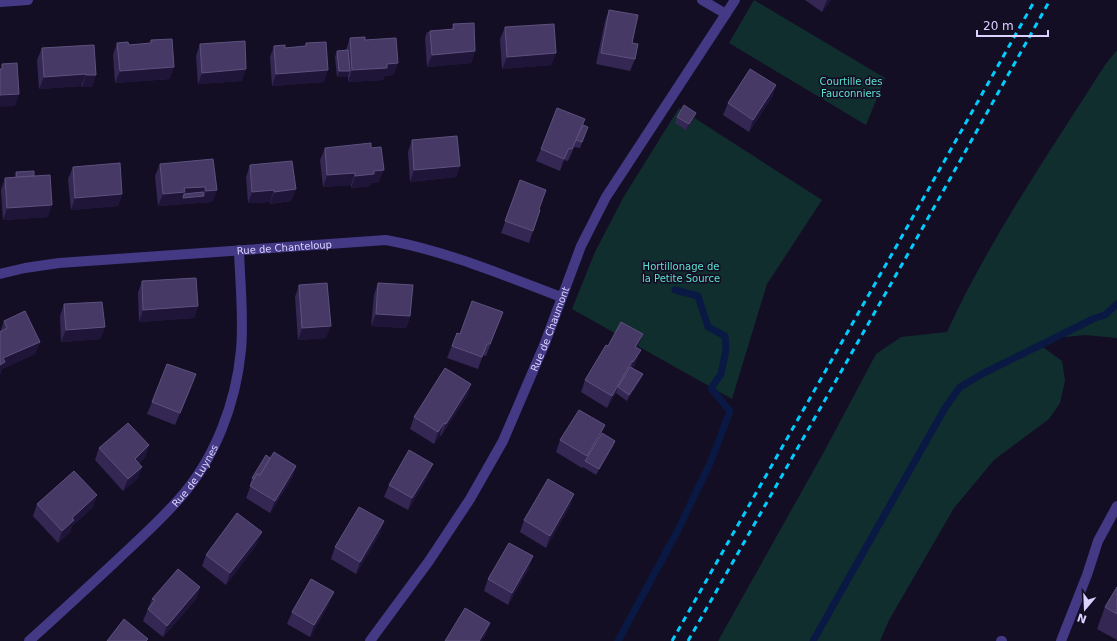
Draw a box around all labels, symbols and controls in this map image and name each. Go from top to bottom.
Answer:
scale bar [977,12,1048,38]
text: 20 m [983,19,1014,33]
park label: Courtille des Fauconniers [820,76,882,99]
street label: Rue de Chanteloup [236,239,332,256]
park label: Hortillonage de la Petite Source [642,261,720,284]
street label: Rue de Chaumont [529,285,571,373]
street label: Rue de Luynes [170,443,220,509]
north arrow [1065,589,1105,629]
text: N [1075,610,1088,626]

